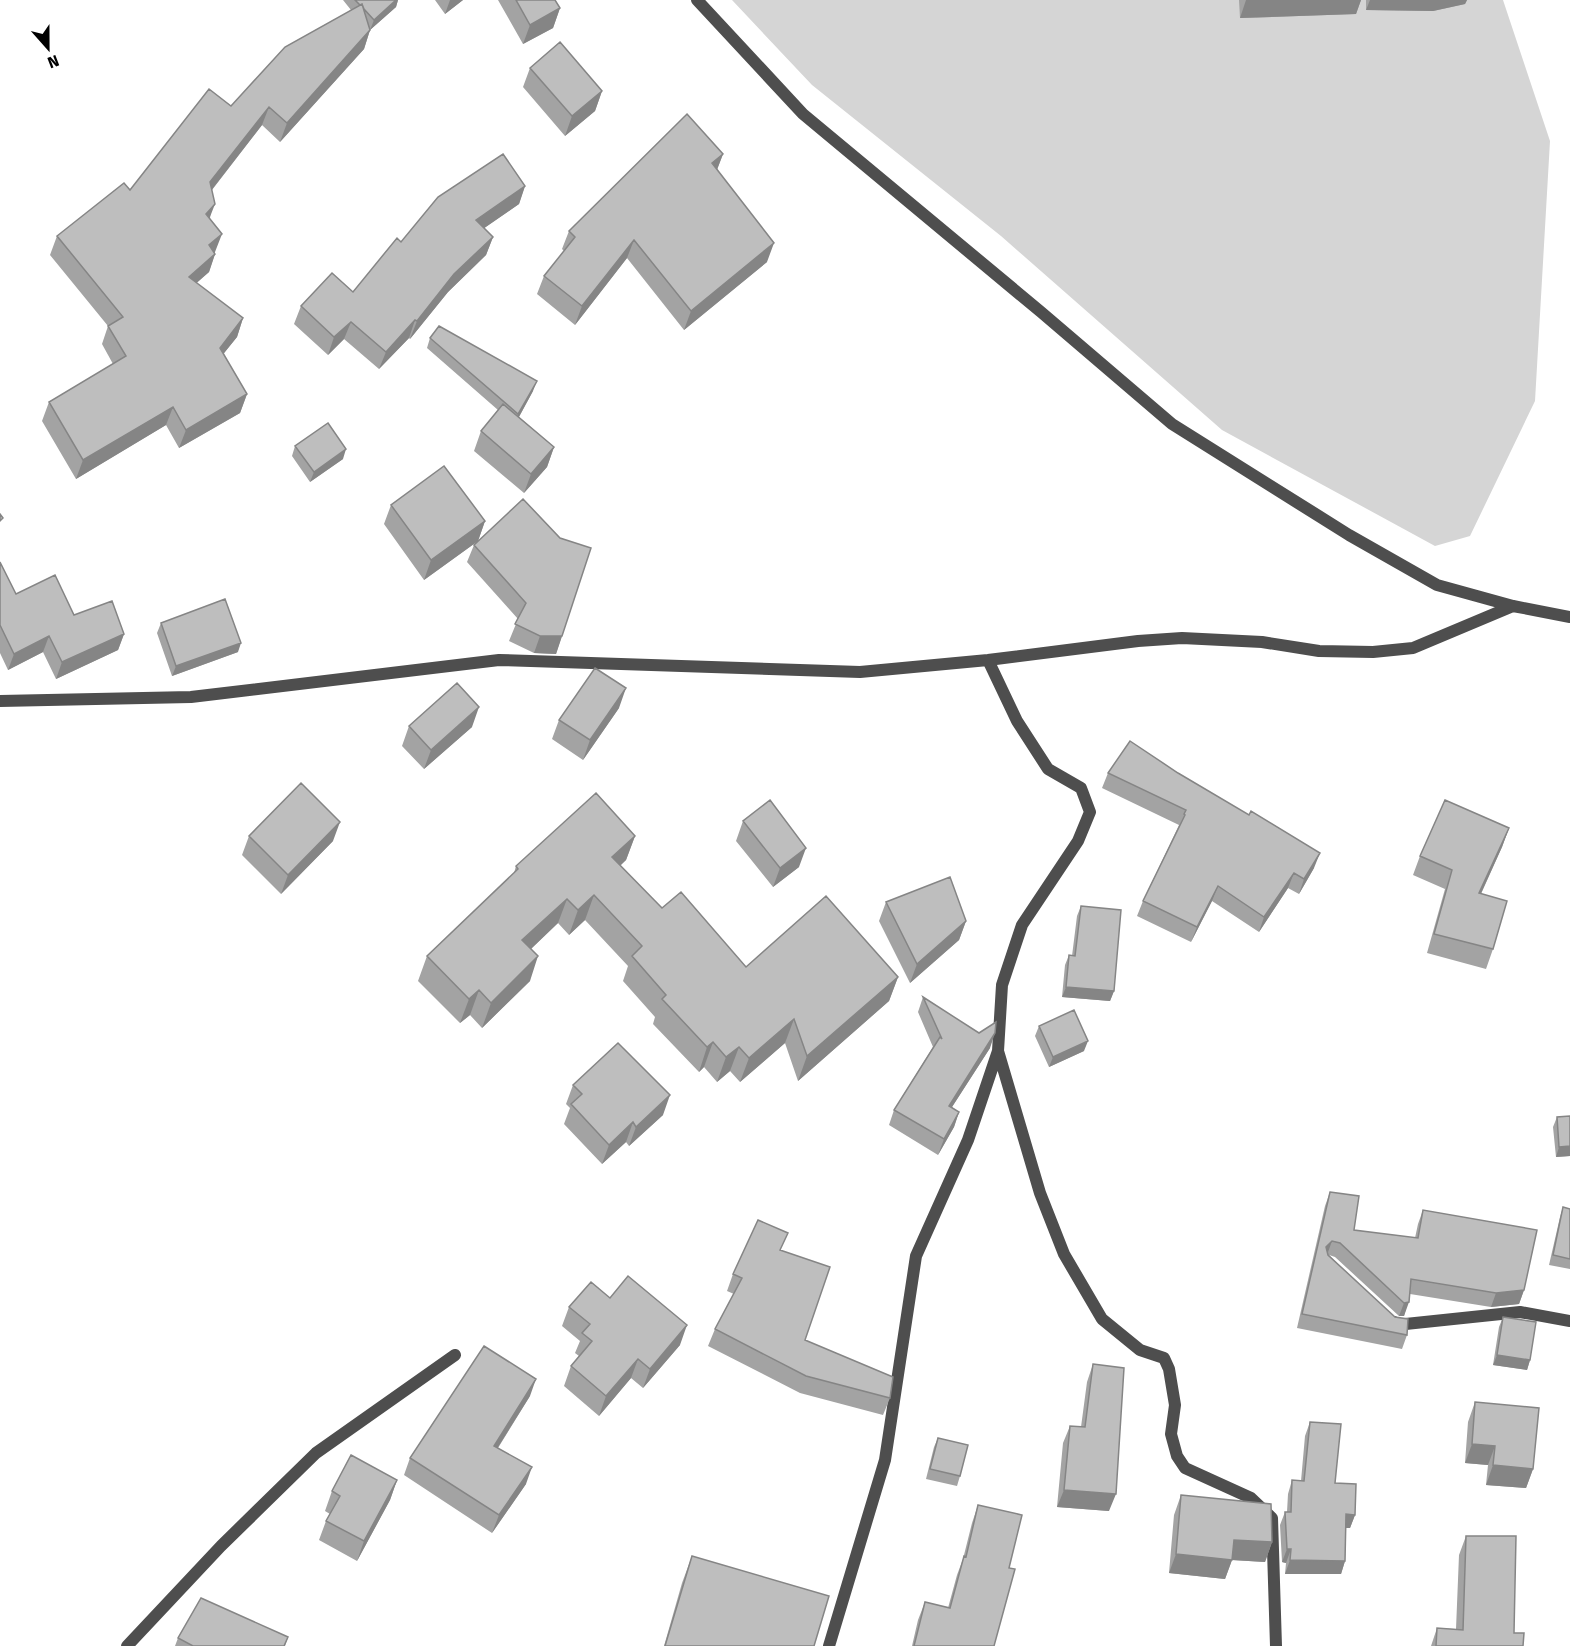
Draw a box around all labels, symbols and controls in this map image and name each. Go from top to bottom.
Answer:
north arrow [18,18,78,78]
text: N [45,51,62,72]

